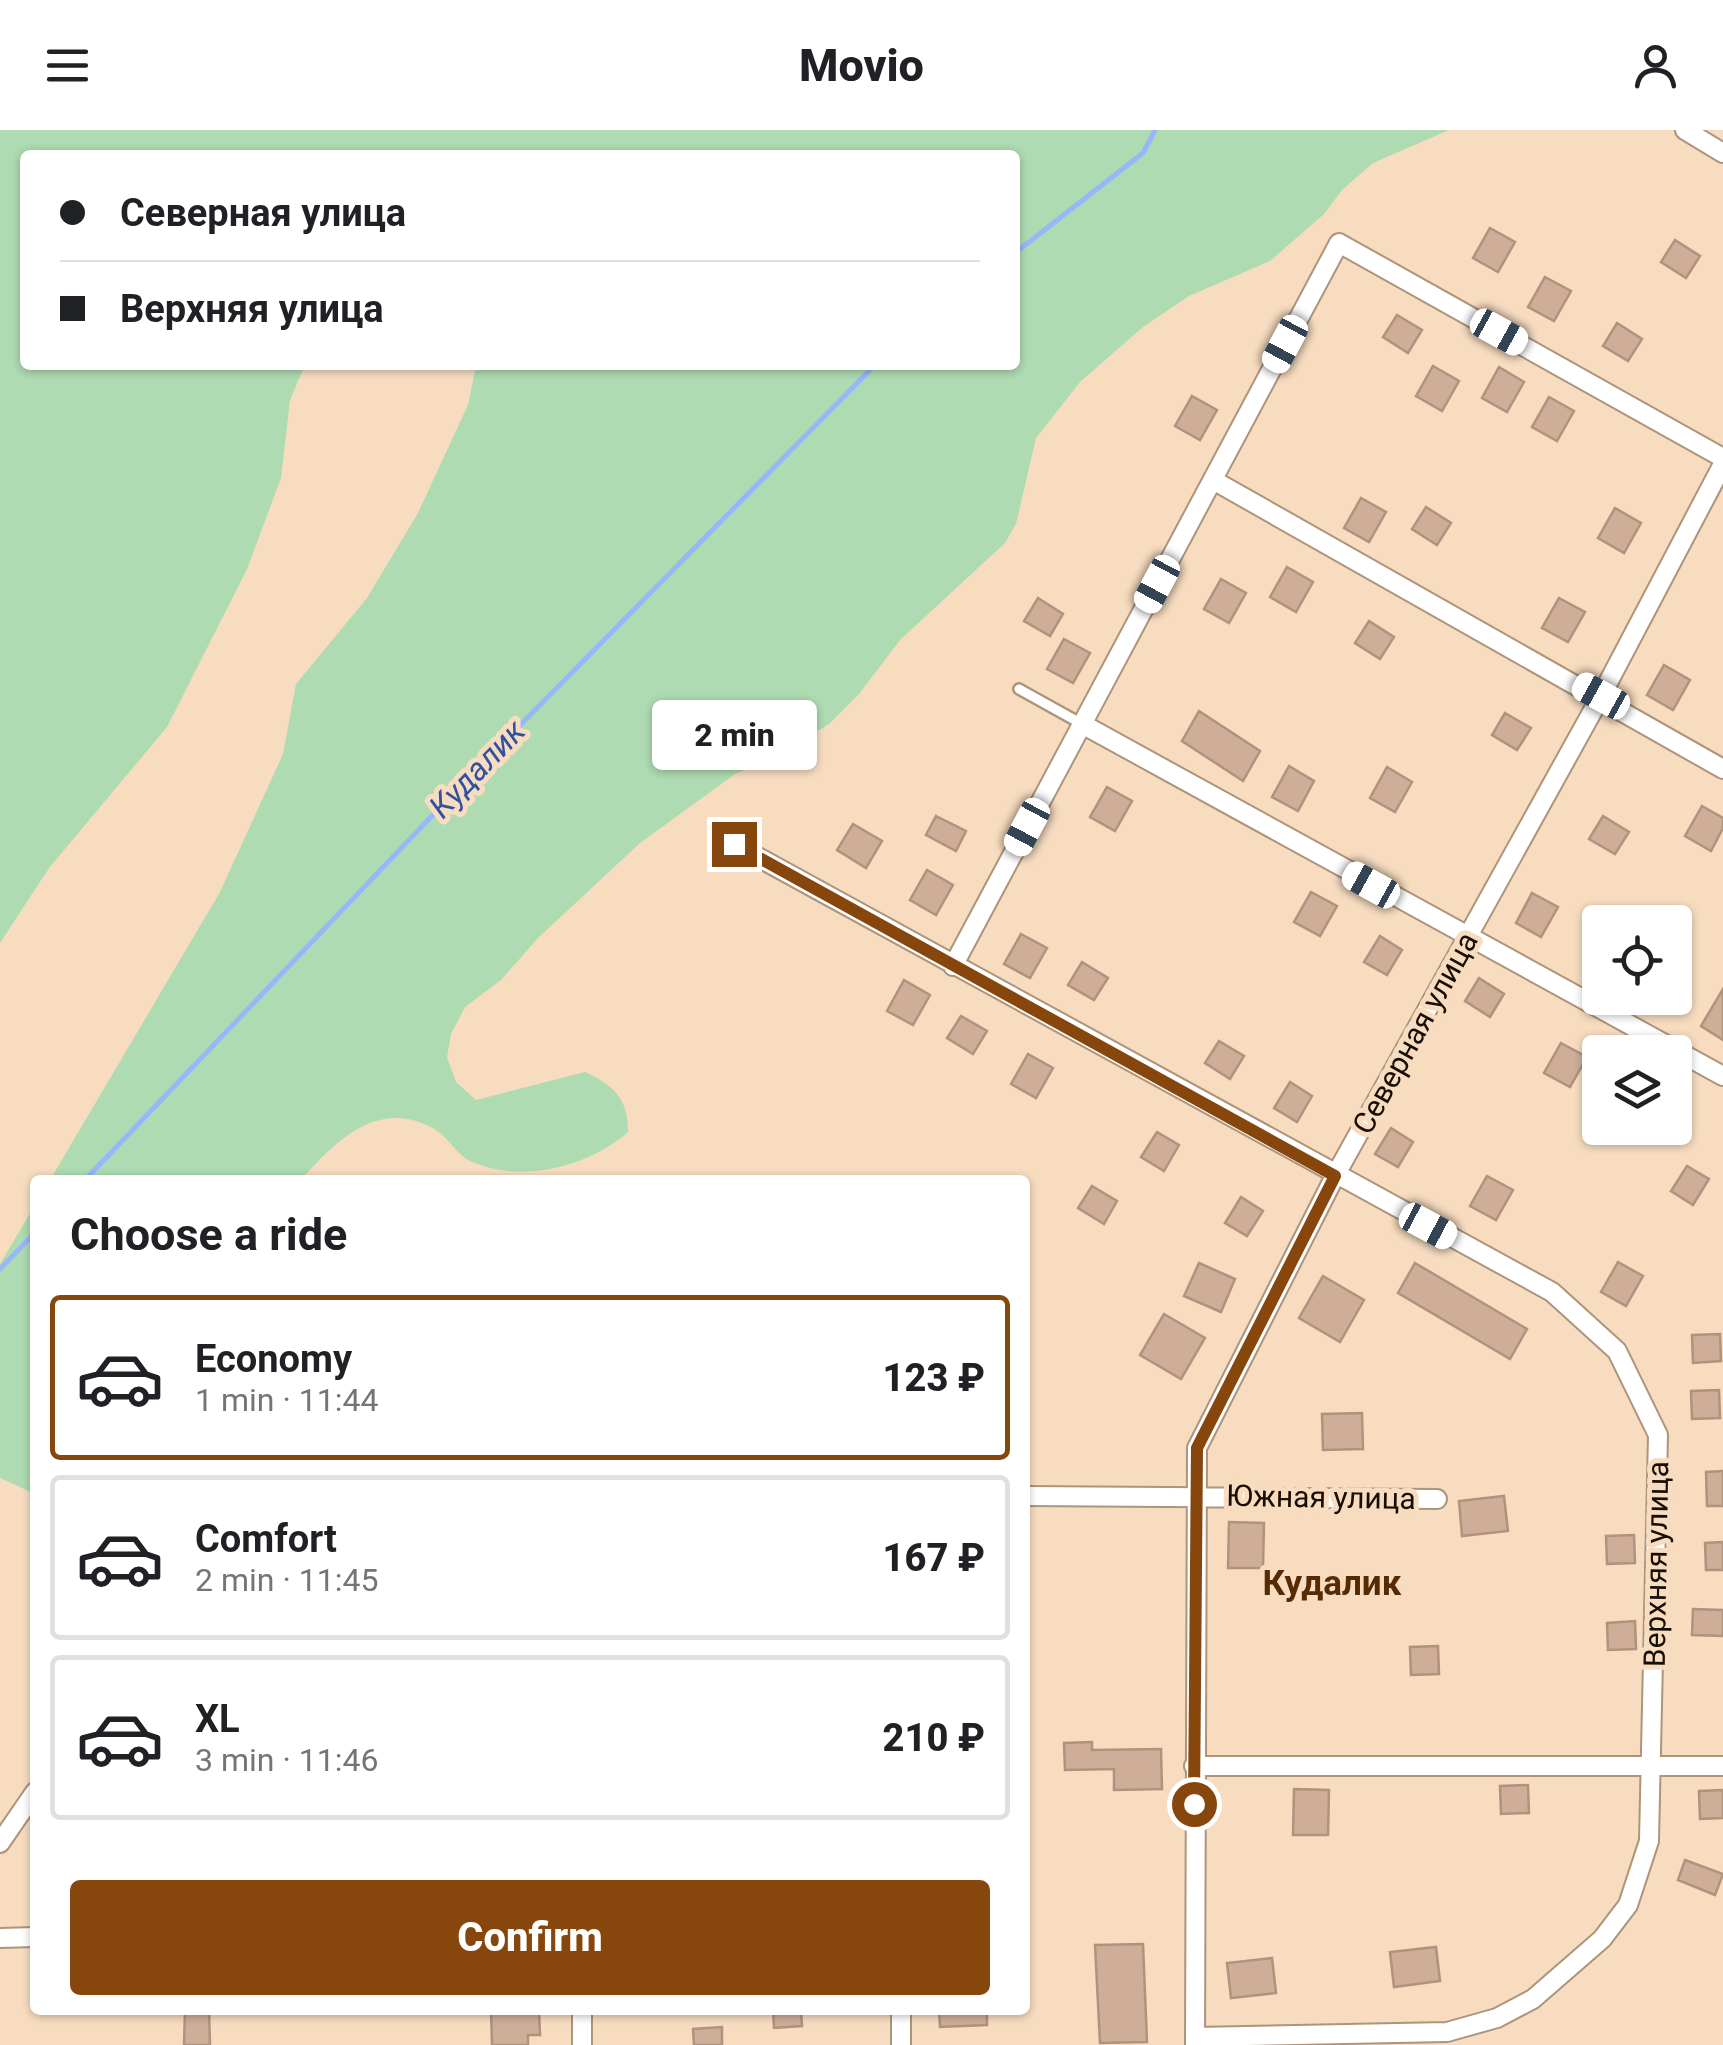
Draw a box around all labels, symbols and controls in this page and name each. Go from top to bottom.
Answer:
icon: menu [40,38,95,93]
icon: person [1628,38,1683,93]
text: Movio [799,39,924,92]
text: Северная улица [120,191,406,235]
text: Верхняя улица [120,287,384,331]
car [1465,304,1533,360]
car [1258,310,1312,378]
car [1130,550,1184,618]
car [1567,668,1635,724]
callout: 2 min [652,699,816,769]
water label: Кудалик [421,711,534,826]
text: 2 min [694,716,775,754]
car [1000,793,1054,861]
route end [712,822,757,867]
car [1337,857,1405,913]
map controls [1582,905,1692,1145]
button: locate [1582,905,1692,1015]
street label: Северная улица [1345,926,1485,1140]
button: layers [1582,1035,1692,1145]
car [1394,1199,1462,1253]
text: Choose a ride [70,1208,347,1261]
icon: car [75,1333,165,1423]
text: Economy [195,1337,352,1381]
text: 123 ₽ [883,1356,985,1400]
text: 1 min · 11:44 [195,1381,378,1419]
street label: Верхняя улица [1637,1461,1675,1667]
street label: Южная улица [1226,1478,1416,1516]
icon: car [75,1513,165,1603]
text: Comfort [195,1517,337,1561]
text: 167 ₽ [883,1536,985,1580]
text: 2 min · 11:45 [195,1561,378,1599]
district label: Кудалик [1263,1563,1402,1604]
icon: car [75,1693,165,1783]
text: XL [195,1697,240,1741]
text: 210 ₽ [883,1716,985,1760]
text: 3 min · 11:46 [195,1741,378,1779]
route start [1172,1782,1217,1827]
button: Confirm [70,1880,990,1995]

